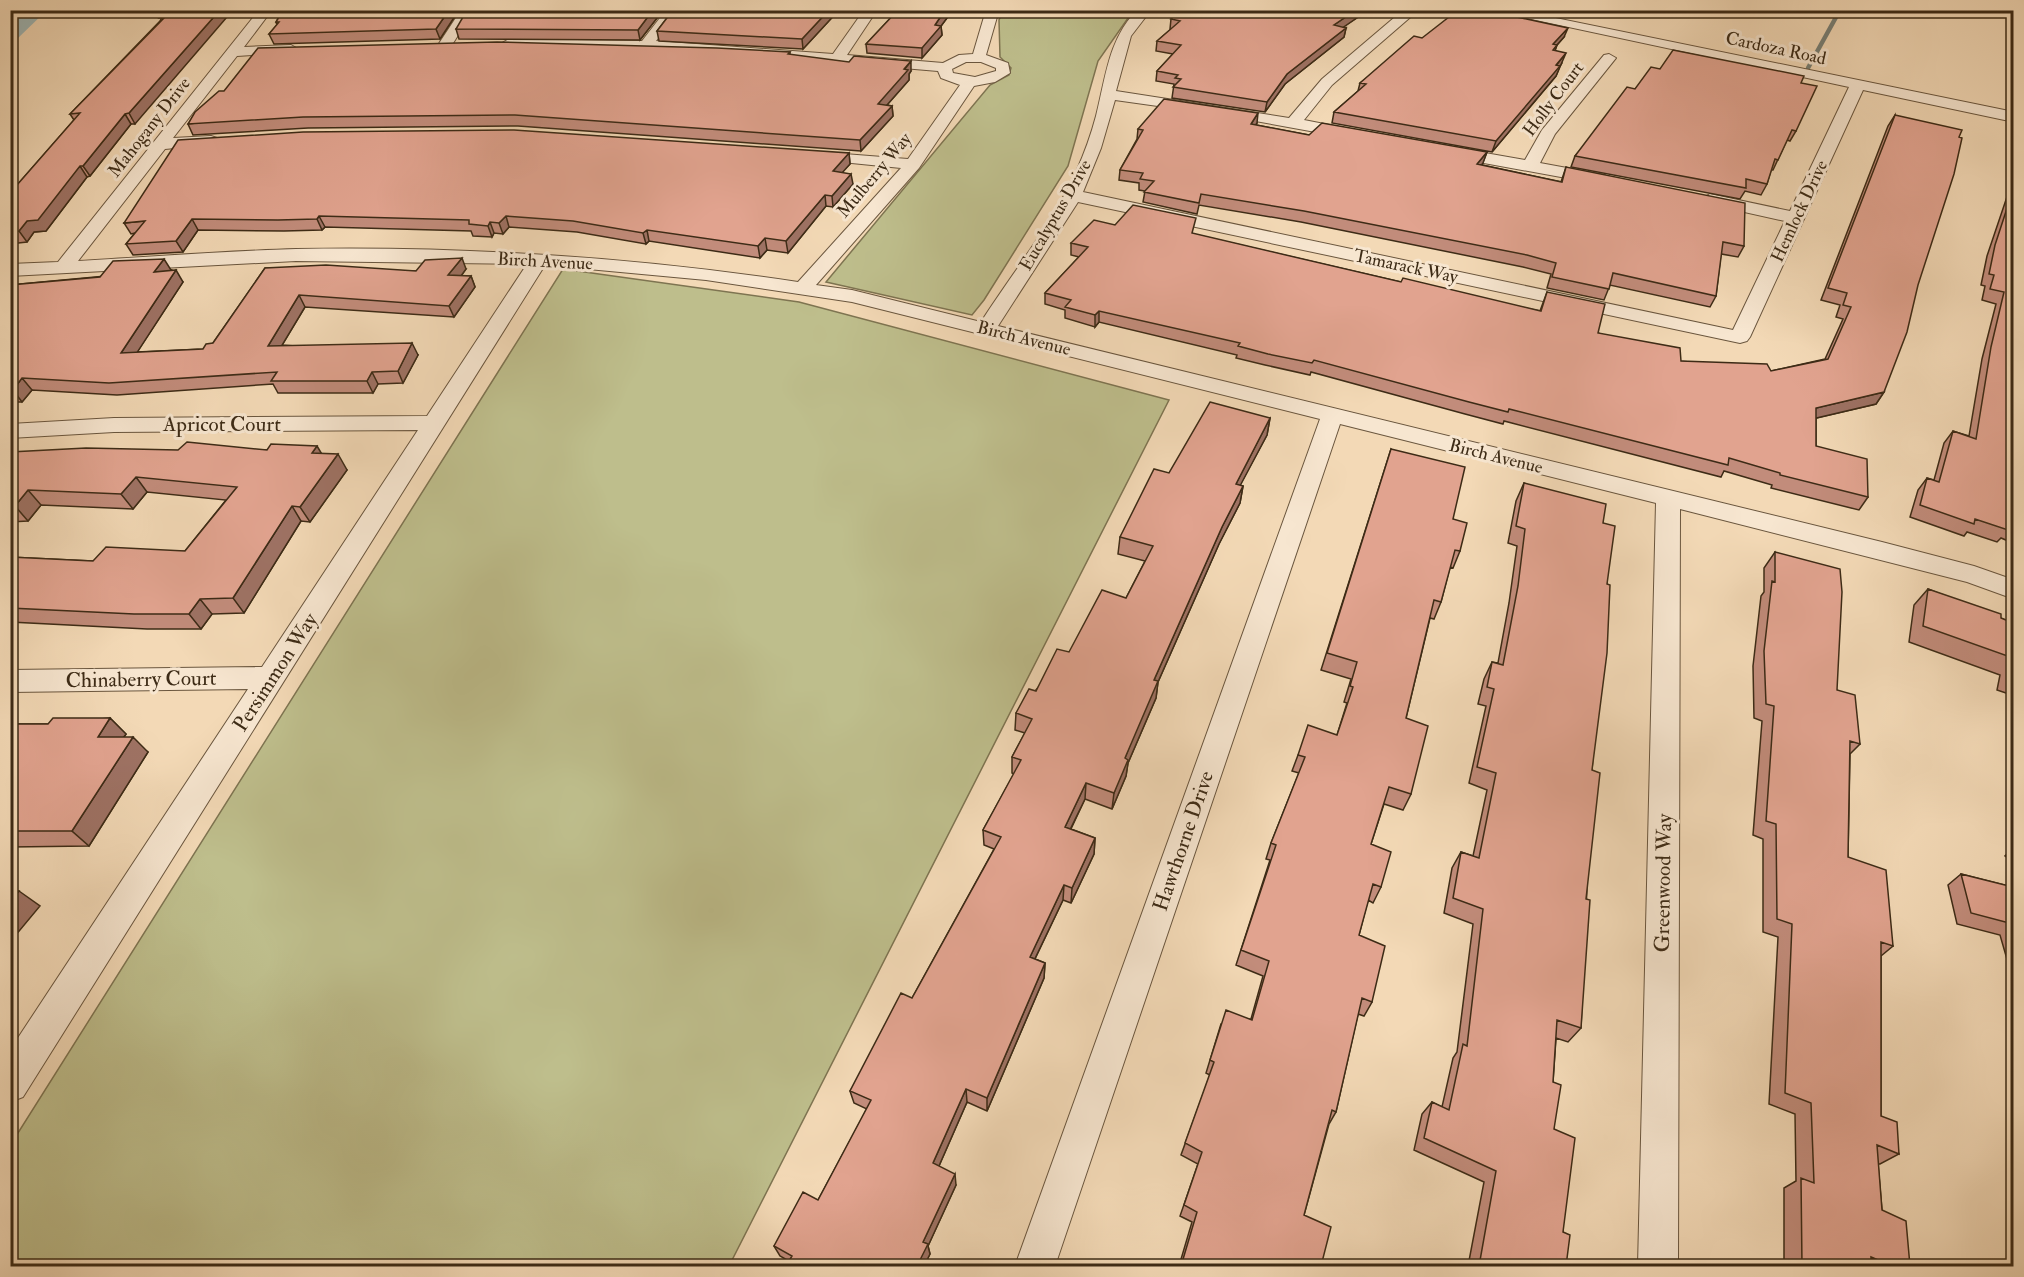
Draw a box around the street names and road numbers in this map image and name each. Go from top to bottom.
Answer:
street label: Cardoza Road [1724,27,1828,70]
street label: Holly Court [1518,57,1589,141]
street label: Mahogany Drive [103,72,196,182]
street label: Mulberry Way [832,127,917,223]
street label: Eucalyptus Drive [1014,155,1097,275]
street label: Hemlock Drive [1766,156,1833,266]
street label: Tamarack Way [1352,244,1461,289]
street label: Birch Avenue [497,248,594,276]
street label: Birch Avenue [975,316,1074,361]
street label: Apricot Court [162,411,281,438]
street label: Birch Avenue [1447,434,1546,479]
street label: Persimmon Way [227,607,324,737]
street label: Chinaberry Court [65,665,217,694]
street label: Hawthorne Drive [1147,767,1220,915]
street label: Greenwood Way [1649,813,1678,952]

